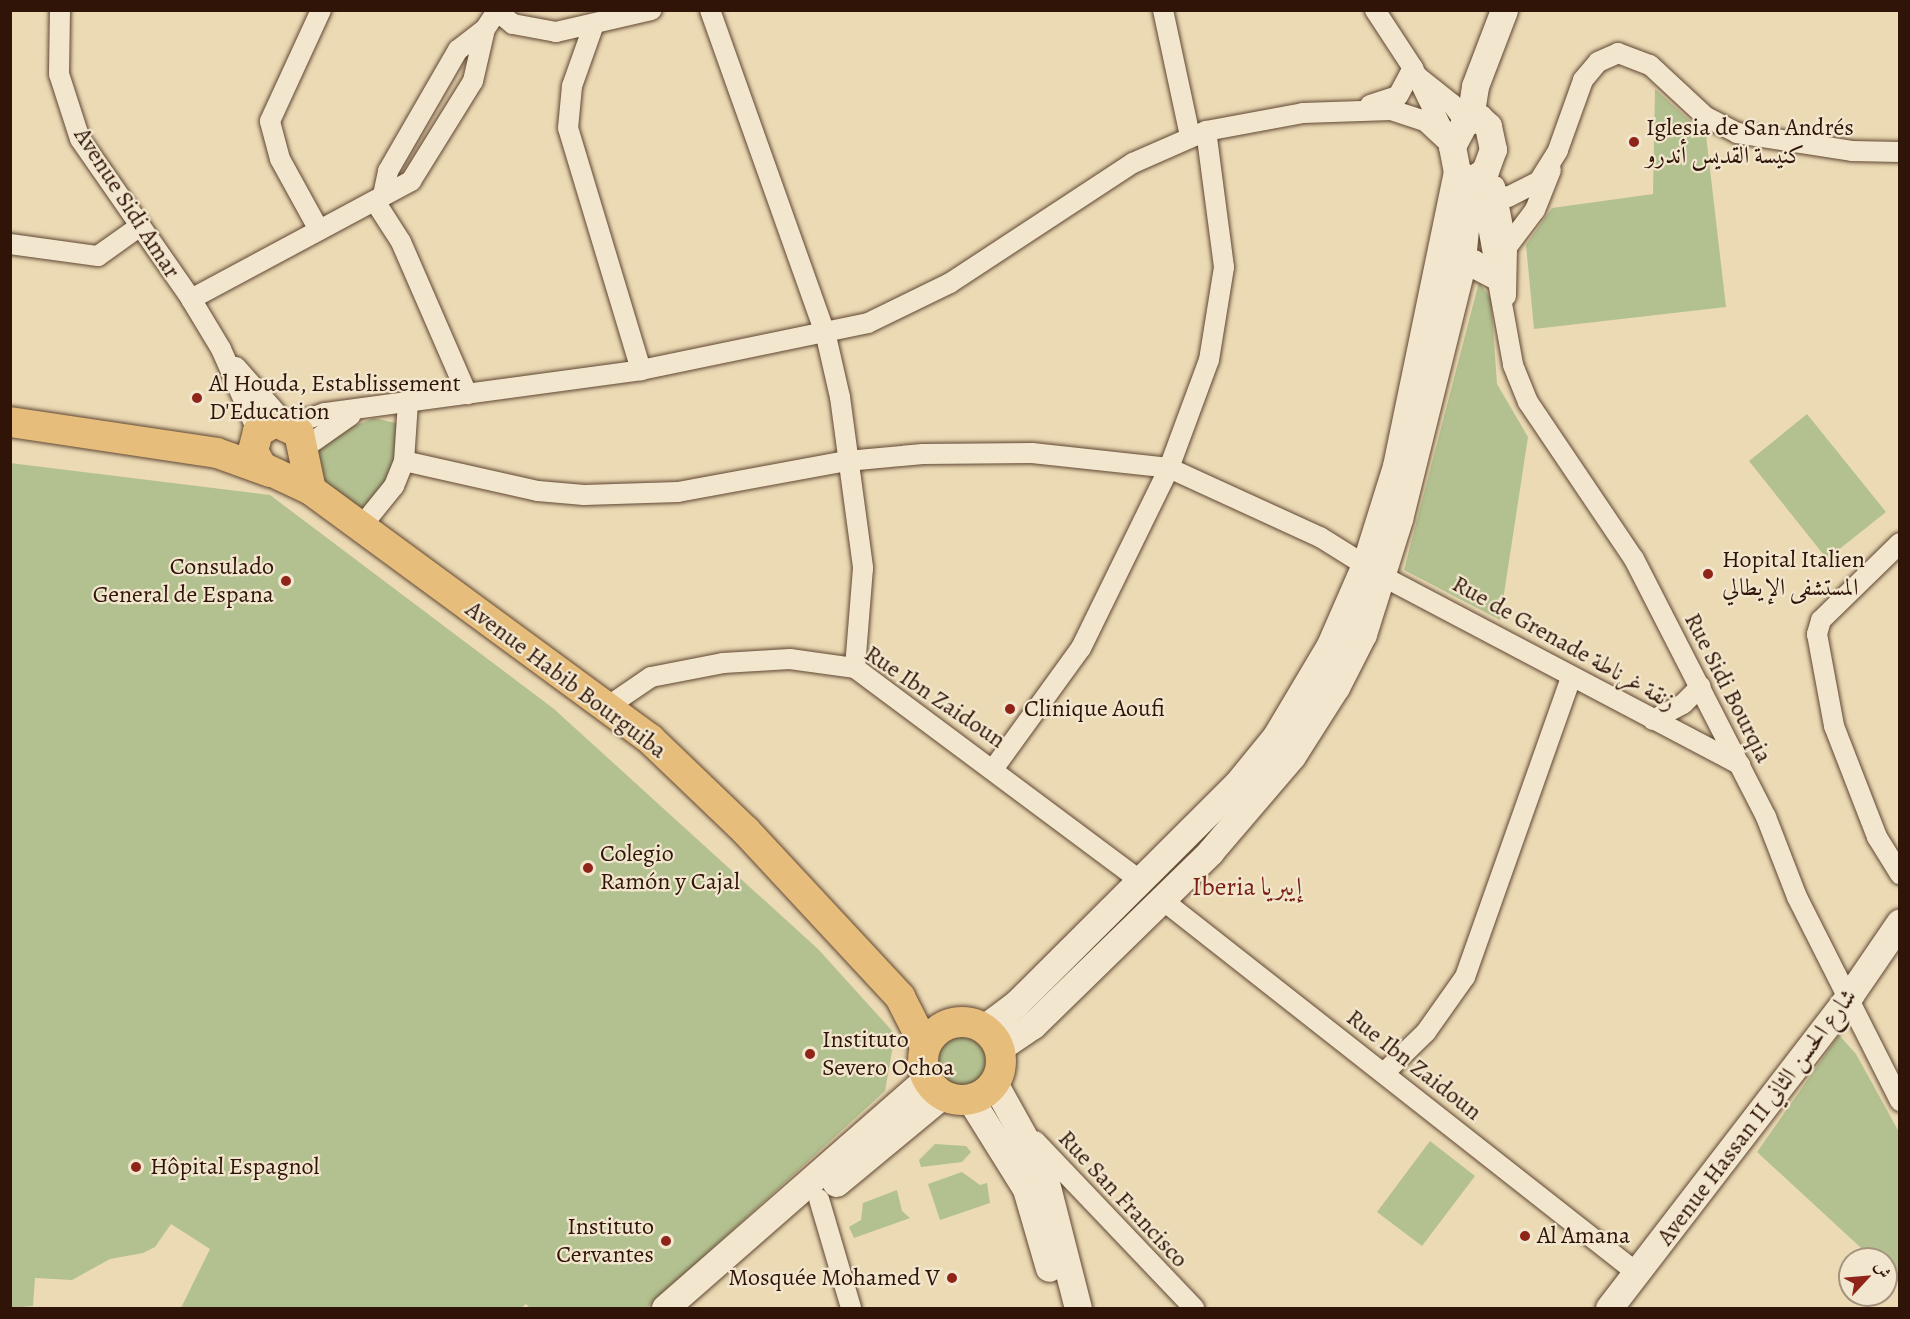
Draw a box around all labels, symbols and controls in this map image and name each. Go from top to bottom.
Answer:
place label: Iglesia de San Andrés كنيسة القديس أندرو [1646,114,1854,170]
street label: Avenue Sidi Amar [68,122,186,284]
marker: Iglesia de San Andrés كنيسة القديس أندرو [1627,135,1641,149]
place label: Al Houda, Establissement D'Education [209,370,461,426]
marker: Al Houda, Establissement D'Education [190,391,204,405]
place label: Hopital Italien المستشفى الإيطالي [1722,546,1865,602]
place label: Consulado General de Espana [93,553,274,609]
marker: Hopital Italien المستشفى الإيطالي [1699,565,1717,583]
street label: Rue de Grenade زنقة غرناطة [1447,569,1681,717]
marker: Consulado General de Espana [279,574,293,588]
street label: Avenue Habib Bourguiba [460,595,672,765]
street label: Rue Sidi Bourqia [1678,608,1778,768]
street label: Rue Ibn Zaidoun [859,639,1011,755]
place label: Clinique Aoufi [1024,695,1165,723]
marker: Clinique Aoufi [1001,700,1019,718]
place label: Colegio Ramón y Cajal [600,840,740,896]
marker: Colegio Ramón y Cajal [581,861,595,875]
district label: Iberia إيبريا [1192,871,1302,903]
street label: Avenue Hassan II شارع الحسن الثاني [1651,983,1863,1251]
street label: Rue Ibn Zaidoun [1341,1003,1487,1127]
place label: Instituto Severo Ochoa [822,1026,954,1082]
marker: Instituto Severo Ochoa [803,1047,817,1061]
street label: Rue San Francisco [1052,1124,1194,1274]
place label: Hôpital Espagnol [150,1153,319,1181]
marker: Hôpital Espagnol [127,1158,145,1176]
place label: Instituto Cervantes [556,1213,654,1269]
place label: Al Amana [1537,1222,1630,1250]
marker: Al Amana [1518,1229,1532,1243]
marker: Instituto Cervantes [659,1234,673,1248]
north arrow [1838,1247,1898,1307]
text: ش [1869,1258,1896,1282]
place label: Mosquée Mohamed V [728,1264,940,1292]
marker: Mosquée Mohamed V [945,1271,959,1285]

